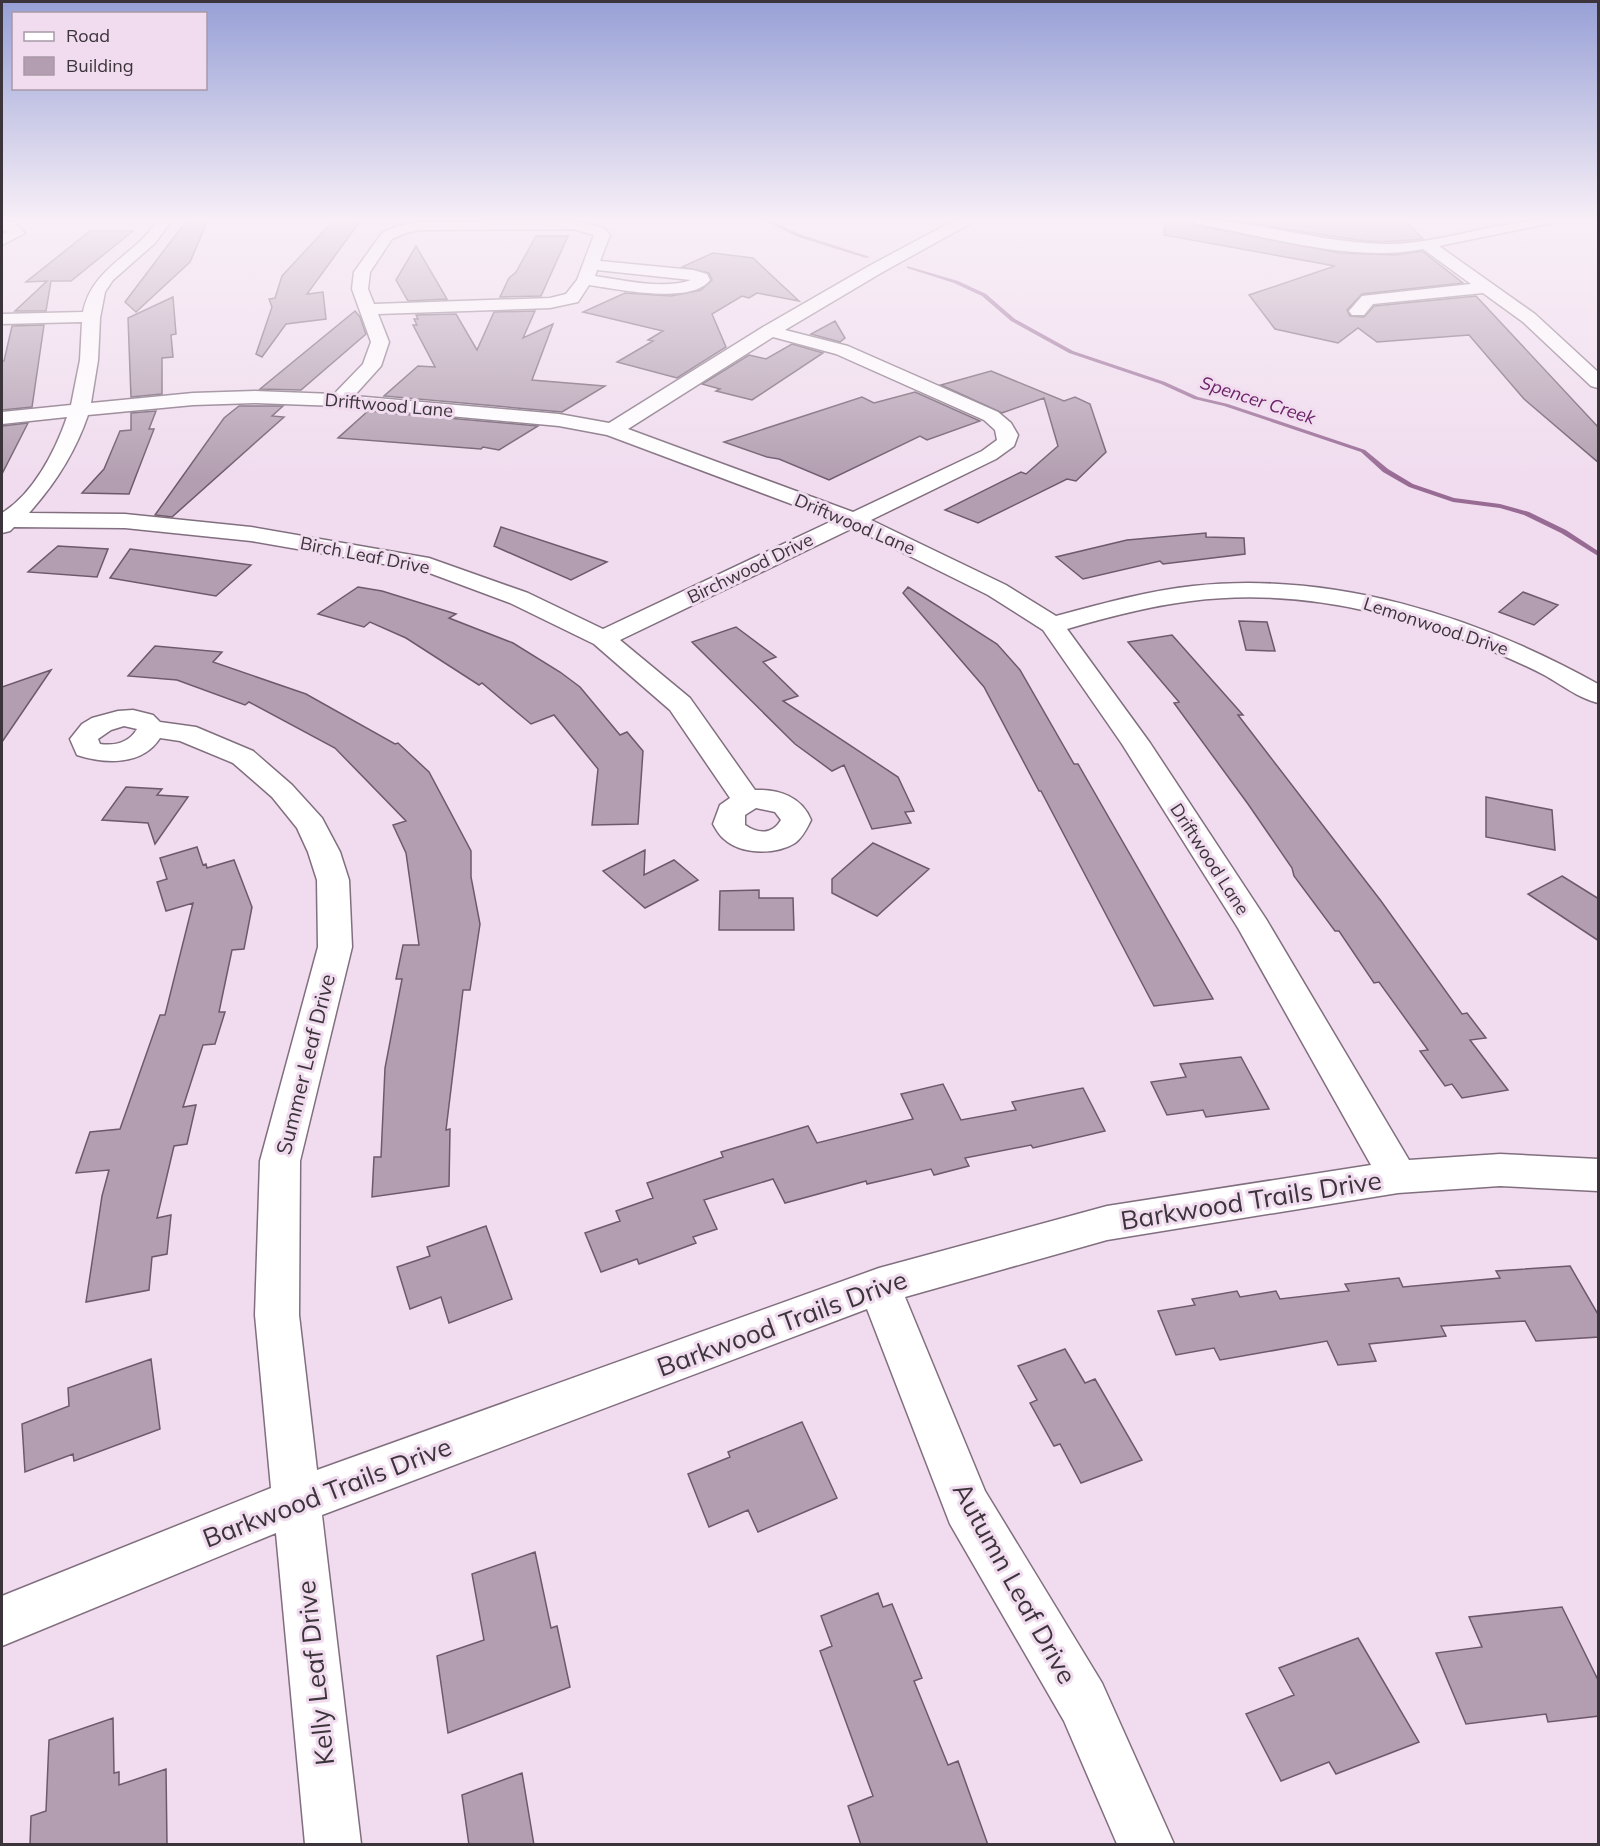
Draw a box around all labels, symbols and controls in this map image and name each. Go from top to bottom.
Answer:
legend [12,12,207,90]
text: Road [66,24,110,47]
text: Building [66,54,134,77]
water label: Spencer Creek [1198,371,1319,430]
street label: Driftwood Lane [324,388,454,422]
street label: Driftwood Lane [791,488,919,560]
street label: Birchwood Drive [683,528,817,608]
street label: Birch Leaf Drive [298,531,432,579]
street label: Lemonwood Drive [1361,592,1511,660]
street label: Driftwood Lane [1165,799,1255,919]
street label: Summer Leaf Drive [270,971,340,1157]
street label: Barkwood Trails Drive [1118,1163,1384,1237]
street label: Barkwood Trails Drive [652,1262,912,1384]
street label: Barkwood Trails Drive [198,1429,456,1555]
street label: Autumn Leaf Drive [946,1477,1084,1689]
street label: Kelly Leaf Drive [289,1579,341,1767]

